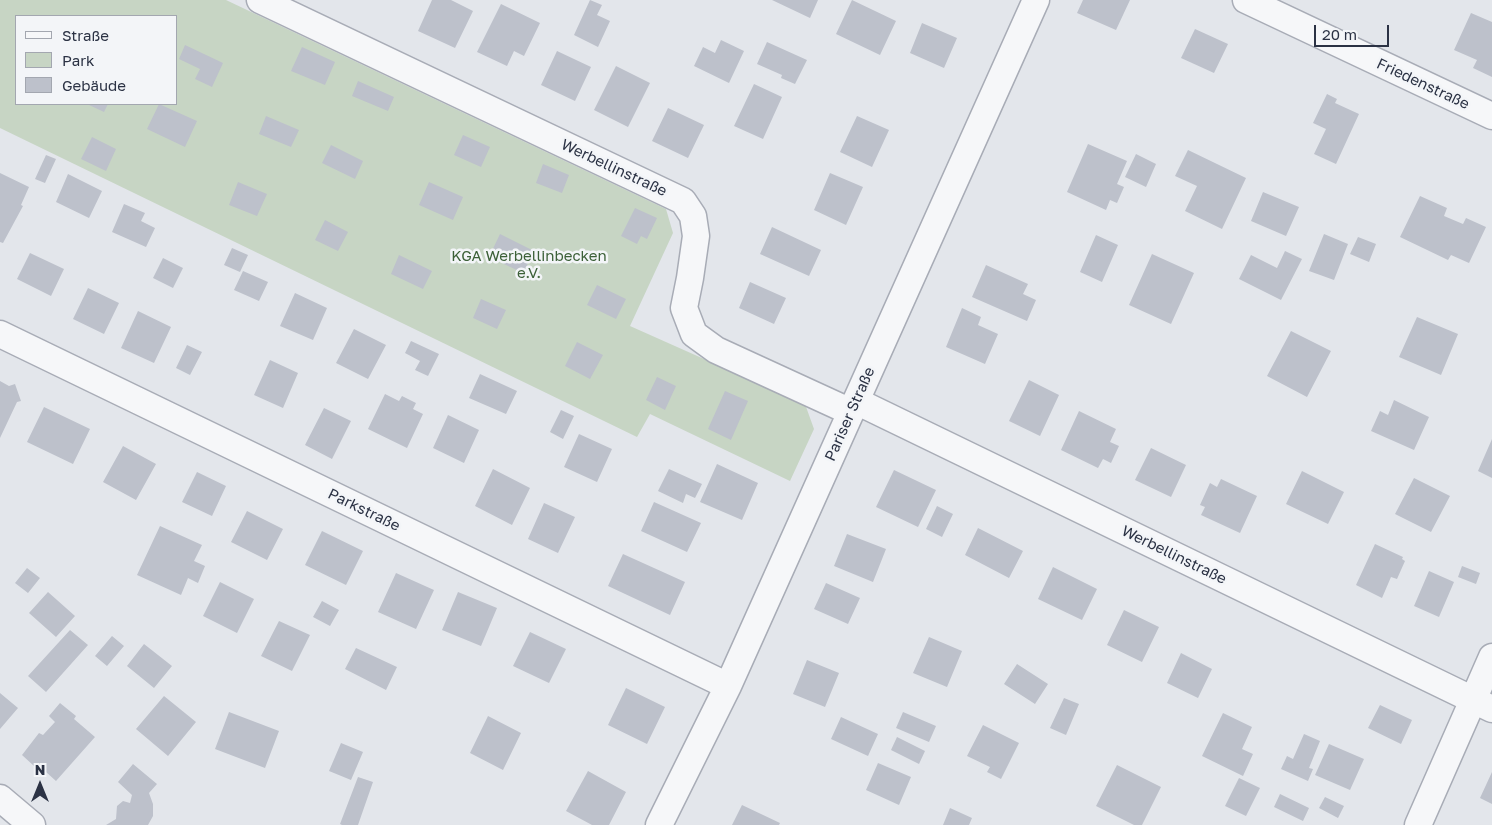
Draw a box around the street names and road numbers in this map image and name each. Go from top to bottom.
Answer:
street label: Friedenstraße [1374,55,1472,113]
street label: Werbellinstraße [558,136,670,200]
street label: Pariser Straße [821,364,879,464]
street label: Parkstraße [325,485,403,535]
street label: Werbellinstraße [1119,522,1229,588]

